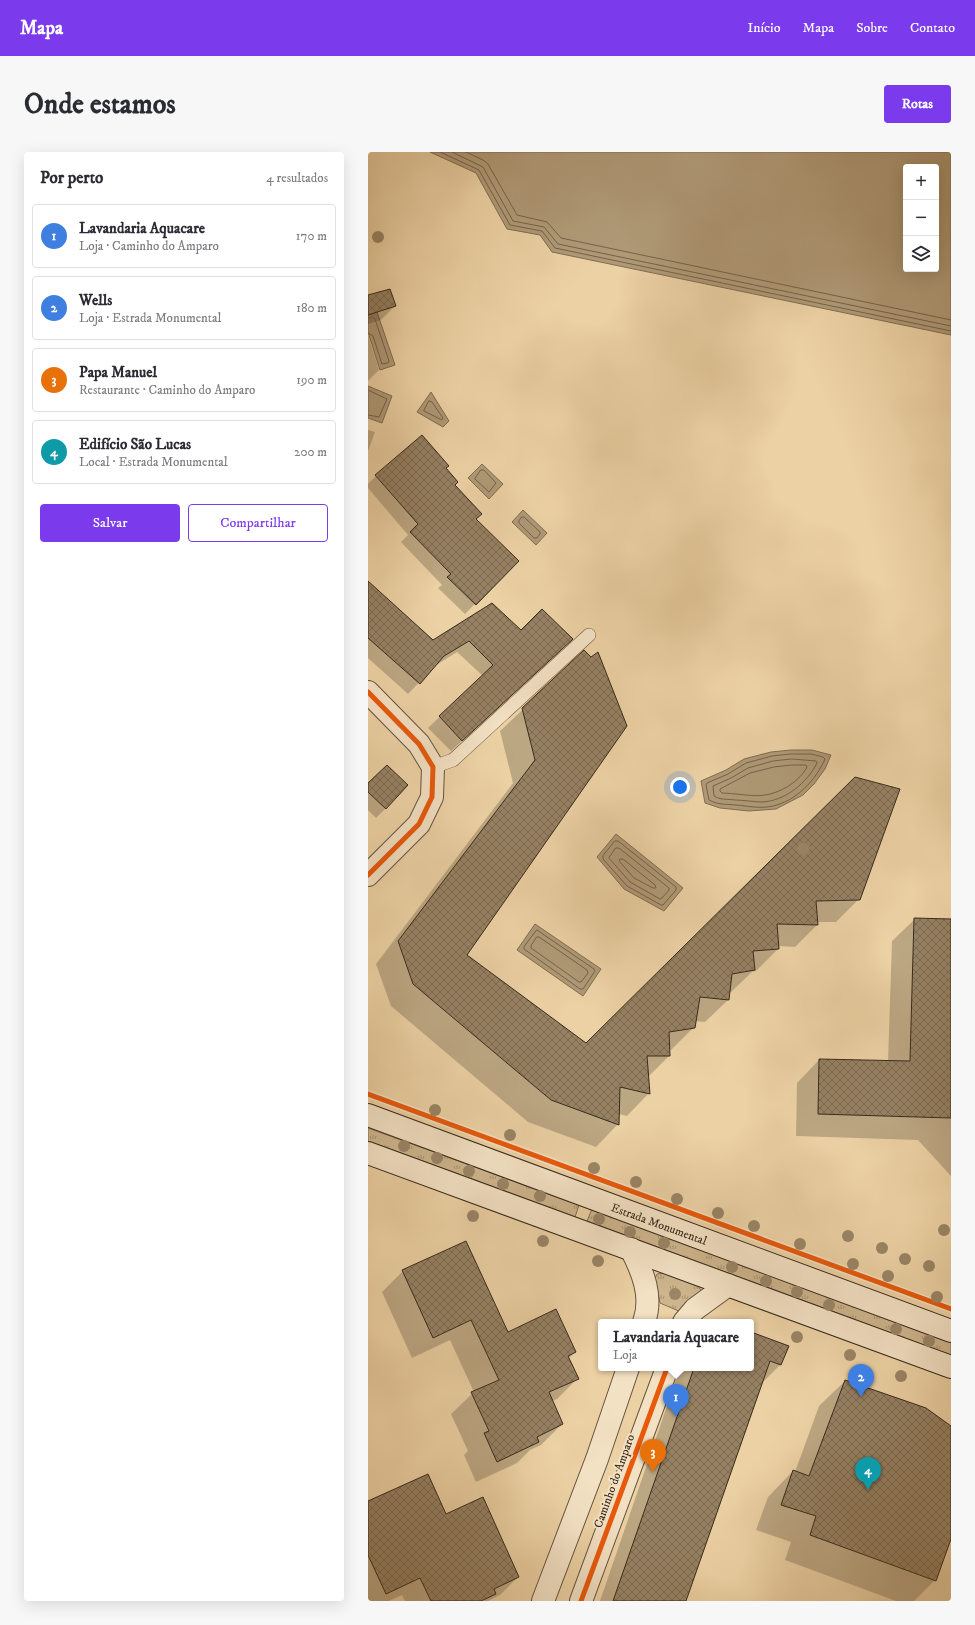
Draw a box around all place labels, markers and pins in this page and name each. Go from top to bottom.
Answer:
pin: 2 [848,1364,874,1397]
pin: 1 [663,1384,689,1417]
pin: 3 [640,1439,666,1472]
pin: 4 [855,1457,881,1490]

